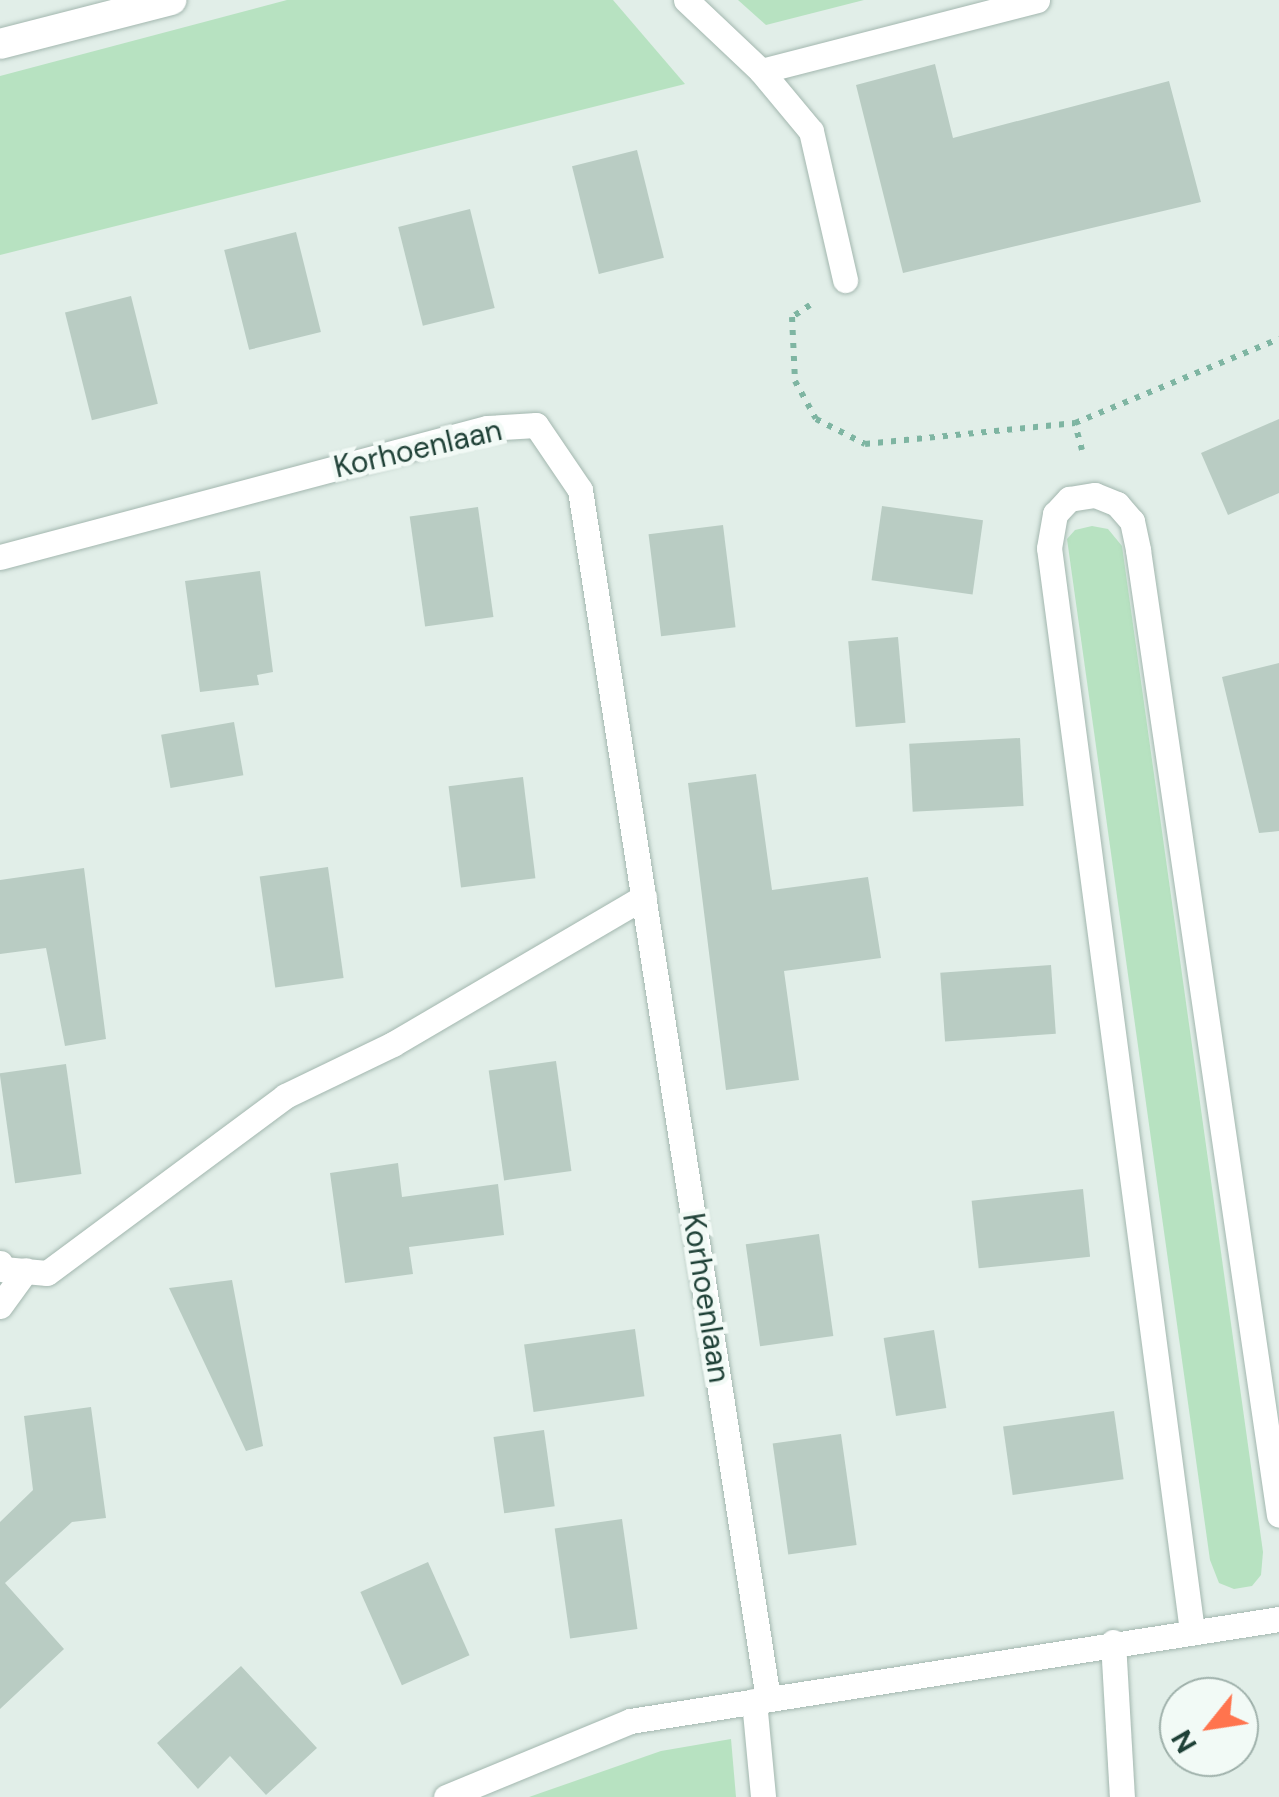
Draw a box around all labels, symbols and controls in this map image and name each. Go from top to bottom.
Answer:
street label: Korhoenlaan [331,412,505,486]
street label: Korhoenlaan [675,1211,737,1385]
north arrow [1159,1677,1259,1777]
text: N [1163,1723,1205,1759]

